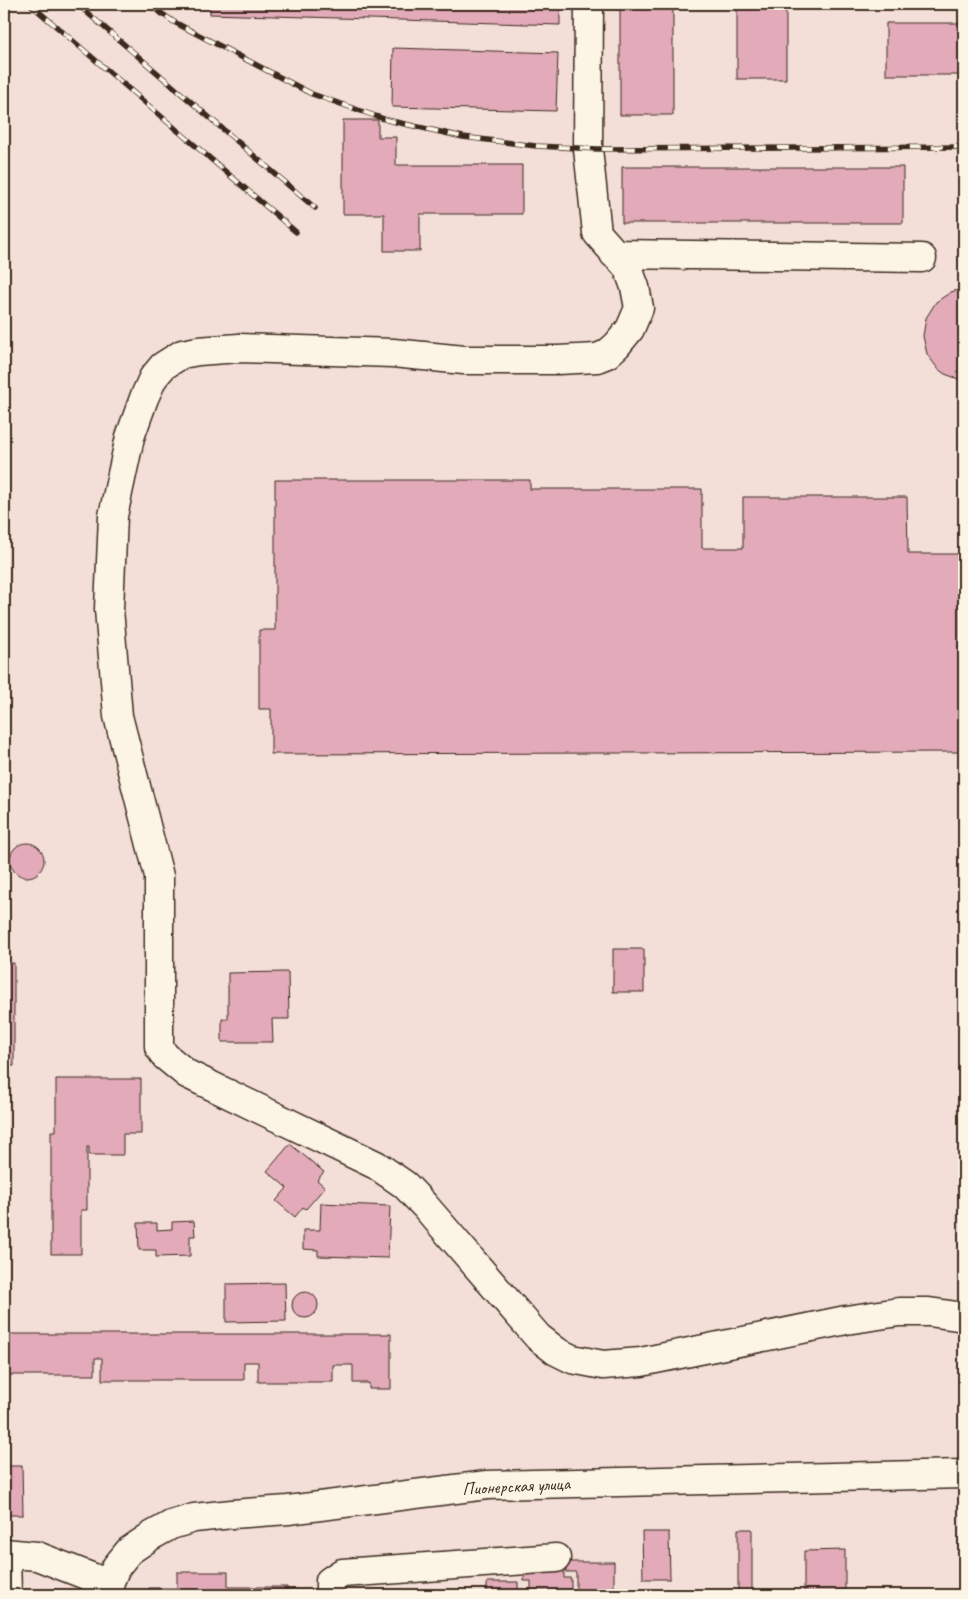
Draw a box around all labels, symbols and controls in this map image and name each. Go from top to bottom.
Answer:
street label: Пионерская улица [462,1472,572,1500]

